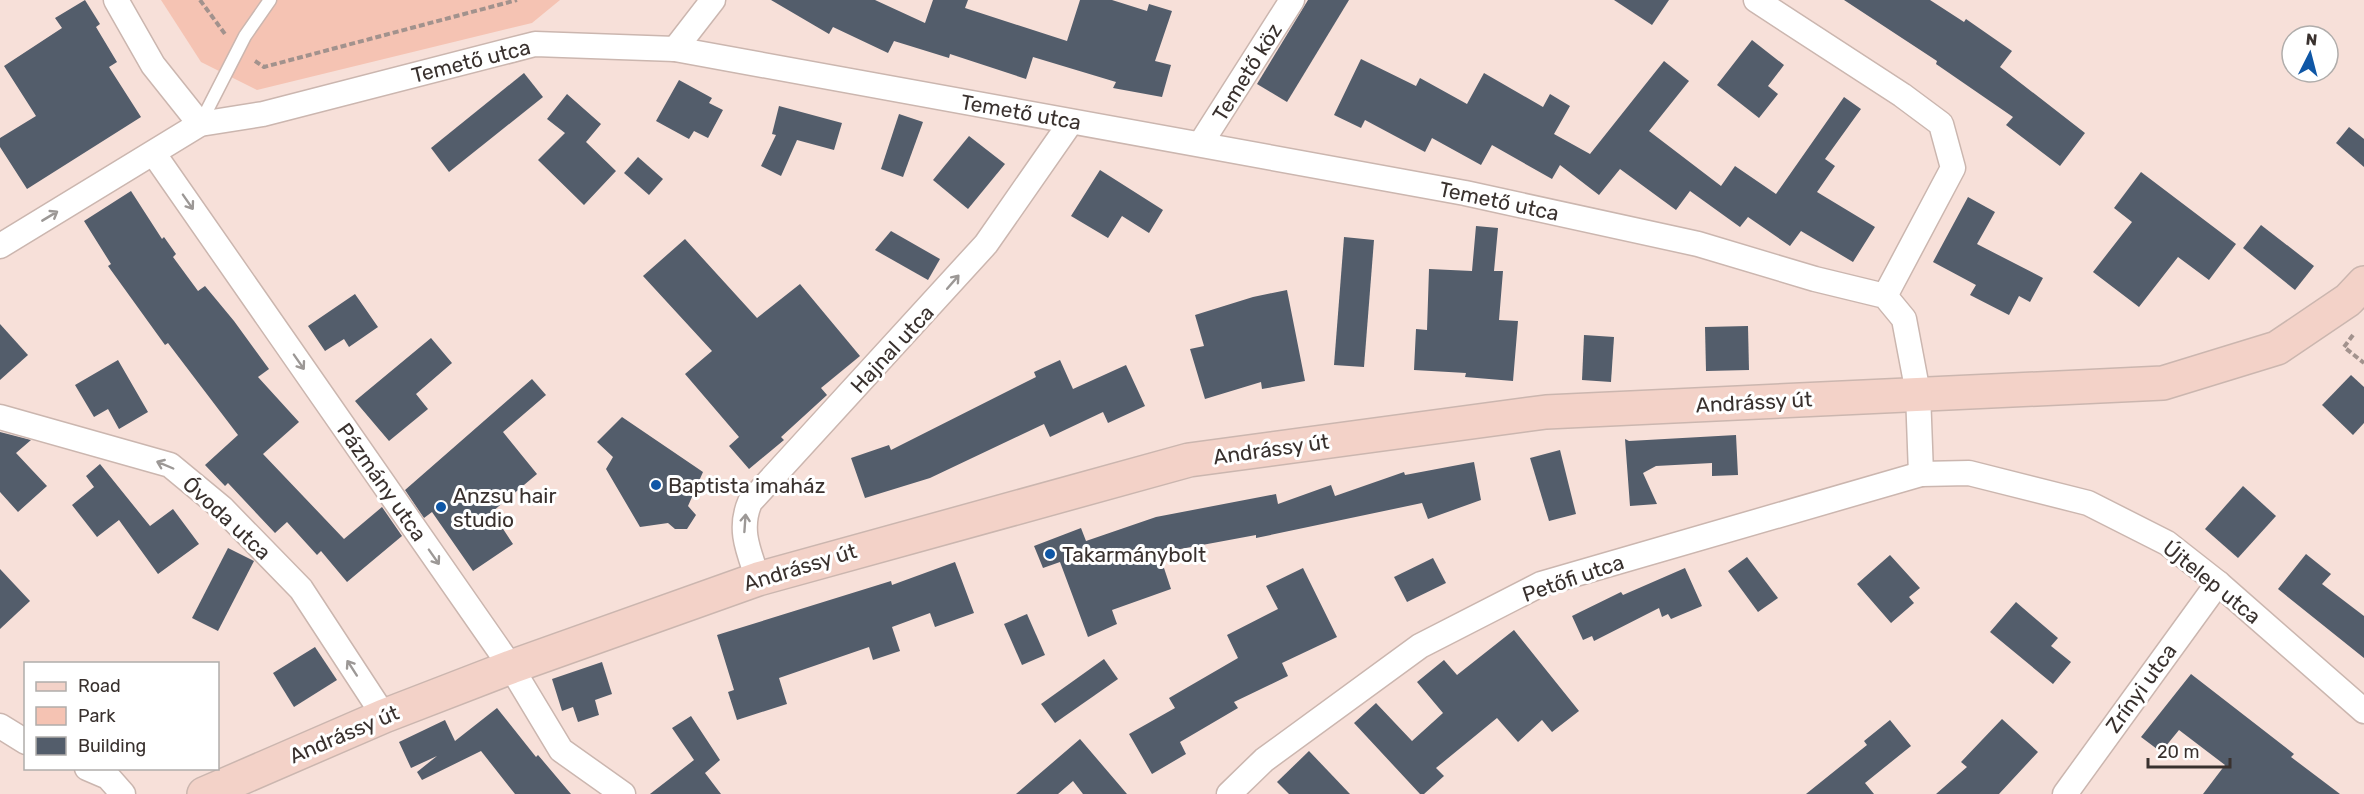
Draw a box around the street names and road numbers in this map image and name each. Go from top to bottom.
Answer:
street label: Temető köz [1207,18,1287,126]
street label: Temető utca [409,34,533,88]
street label: Temető utca [959,89,1083,135]
street label: Temető utca [1437,176,1561,226]
street label: Hajnal utca [845,300,939,398]
street label: Andrássy út [1695,386,1813,418]
street label: Pázmány utca [332,418,432,546]
street label: Andrássy út [1211,428,1331,470]
street label: Óvoda utca [178,471,276,565]
street label: Újtelep utca [2158,535,2266,629]
street label: Andrássy út [741,538,859,596]
street label: Petőfi utca [1519,549,1627,607]
street label: Zrínyi utca [2100,639,2182,737]
street label: Andrássy út [285,700,403,768]

